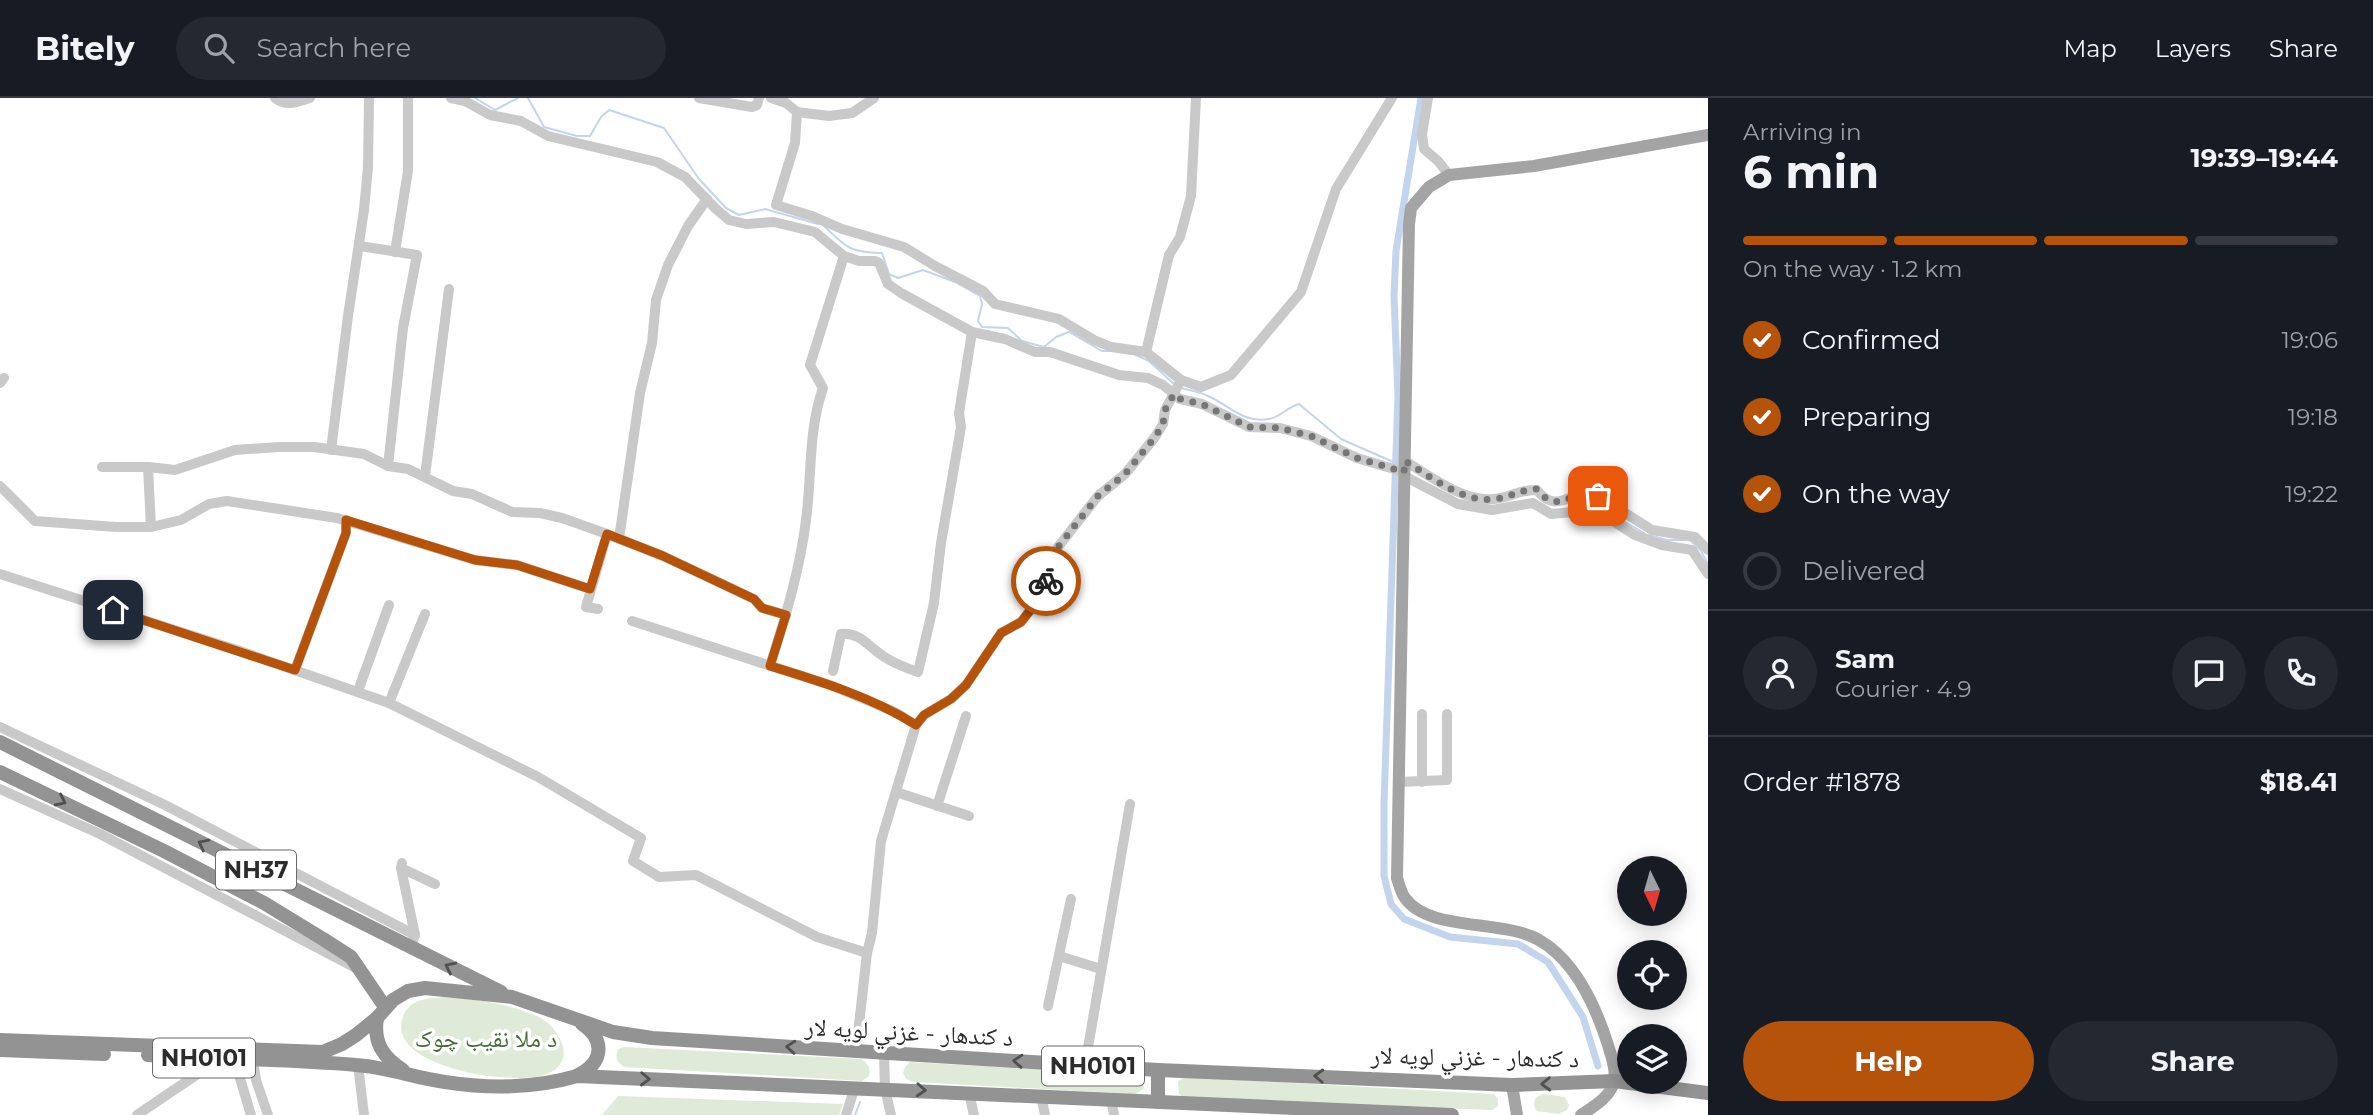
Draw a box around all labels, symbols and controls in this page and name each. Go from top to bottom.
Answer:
search box [176,17,666,80]
text: Bitely [35,28,134,68]
icon: search [200,29,238,67]
text: Search here [256,32,411,64]
text: Map [2063,34,2117,63]
text: Layers [2155,34,2231,63]
text: Share [2269,34,2338,63]
text: Arriving in [1743,118,1862,146]
text: 19:39–19:44 [2191,142,2338,174]
text: 6 min [1743,143,1879,200]
text: On the way · 1.2 km [1743,255,1962,283]
icon: check [1743,321,1781,359]
text: Confirmed [1802,324,1941,356]
text: 19:06 [2282,326,2338,354]
icon: check [1743,398,1781,436]
text: Preparing [1802,401,1931,433]
text: 19:18 [2288,403,2338,431]
pin [1568,466,1628,526]
icon: check [1743,475,1781,513]
icon: bag [1579,477,1617,515]
text: On the way [1802,478,1950,510]
text: 19:22 [2285,480,2338,508]
courier [1011,546,1081,616]
text: Delivered [1802,555,1926,587]
icon: bike [1027,562,1065,600]
pin [83,580,143,640]
icon: home [94,591,132,629]
button: person [1743,636,1817,710]
button: chat [2172,636,2246,710]
button: phone [2264,636,2338,710]
text: Sam [1835,643,1895,675]
text: Courier · 4.9 [1835,675,1971,703]
text: Order #1878 [1743,766,1901,798]
text: $18.41 [2260,766,2338,798]
one-way arrow [54,793,66,807]
one-way arrow [198,838,210,852]
road number: NH37 [216,850,296,890]
north arrow [1617,856,1687,926]
map controls [1617,856,1687,1094]
button: locate [1617,940,1687,1010]
one-way arrow [445,962,457,976]
street label: د کندهار - غزني لويه لار [803,1012,1014,1057]
button: Help [1743,1021,2034,1101]
button: Share [2048,1021,2338,1101]
park label: د ملا نقيب چوک [415,1024,557,1053]
button: layers [1617,1024,1687,1094]
road number: NH0101 [153,1038,255,1077]
one-way arrow [785,1040,796,1055]
street label: د کندهار - غزني لويه لار [1369,1041,1579,1078]
road number: NH0101 [1042,1046,1144,1085]
one-way arrow [1012,1054,1023,1069]
one-way arrow [1313,1069,1324,1084]
one-way arrow [639,1071,650,1086]
one-way arrow [1540,1077,1551,1092]
one-way arrow [916,1083,927,1098]

